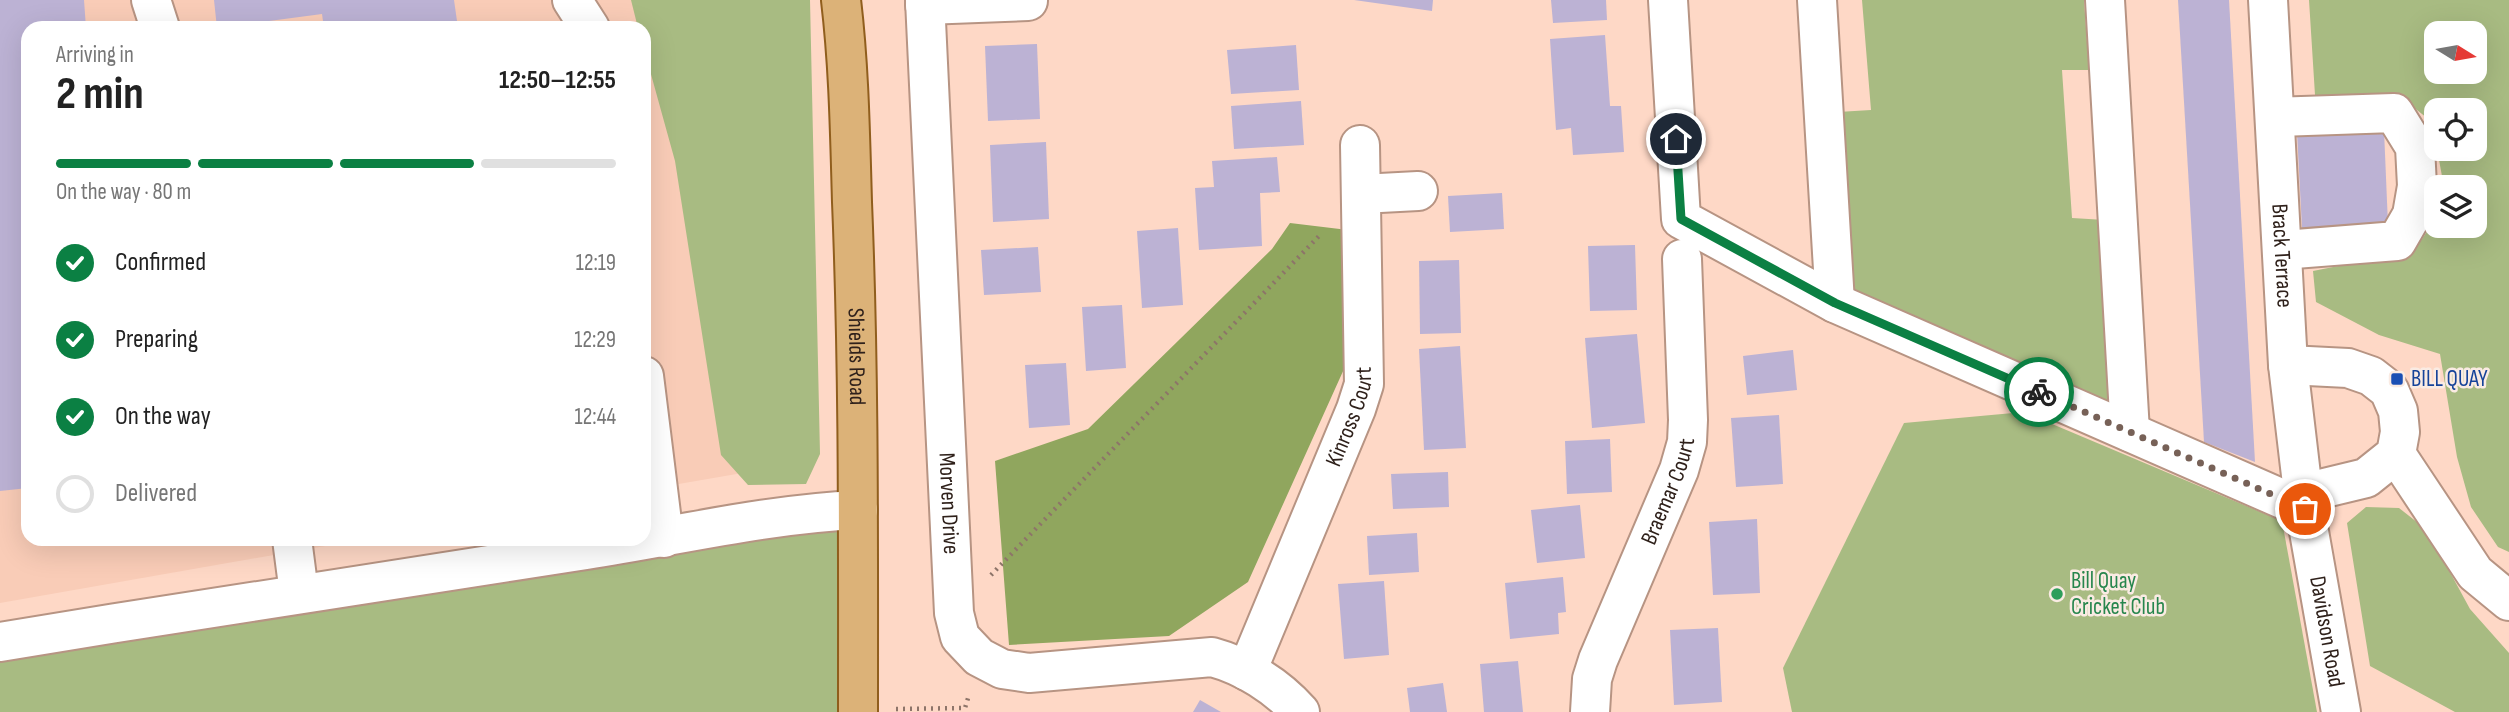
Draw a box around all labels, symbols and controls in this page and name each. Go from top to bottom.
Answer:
north arrow [2424,21,2487,84]
map controls [2424,21,2487,238]
text: Arriving in [56,41,134,69]
text: 12:50–12:55 [499,65,616,96]
text: 2 min [56,67,144,122]
button: locate [2424,98,2487,161]
pin [1646,109,1706,169]
icon: home [1657,120,1695,158]
button: layers [2424,175,2487,238]
text: On the way · 80 m [56,178,191,206]
street label: Brack Terrace [2265,203,2299,308]
icon: check [56,244,94,282]
text: Confirmed [115,247,206,278]
text: 12:19 [576,249,616,277]
street label: Shields Road [841,308,871,405]
icon: check [56,321,94,359]
text: Preparing [115,324,198,355]
text: 12:29 [574,326,616,354]
courier [2004,357,2074,427]
place label: BILL QUAY [2411,365,2488,393]
street label: Kinross Court [1320,367,1378,471]
marker: BILL QUAY [2389,371,2405,387]
icon: bike [2020,373,2058,411]
icon: check [56,398,94,436]
text: On the way [115,401,211,432]
text: 12:44 [575,403,616,431]
street label: Braemar Court [1635,438,1701,549]
street label: Morven Drive [932,452,965,555]
text: Delivered [115,478,197,509]
pin [2275,479,2335,539]
icon: bag [2286,490,2324,528]
place label: Bill Quay Cricket Club [2071,567,2165,621]
street label: Davidson Road [2303,574,2350,689]
marker: Bill Quay Cricket Club [2049,586,2065,602]

